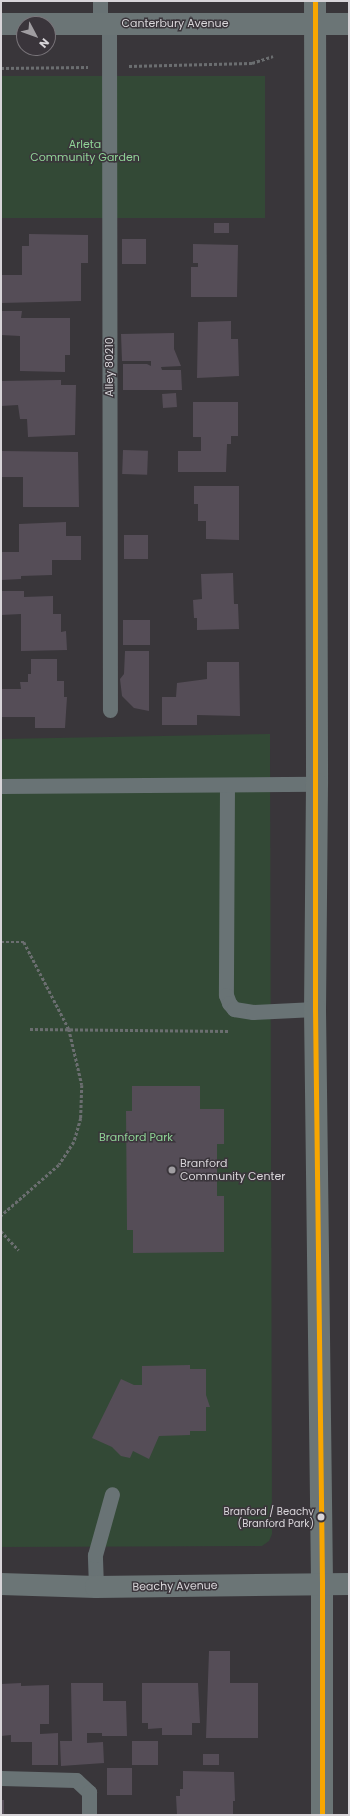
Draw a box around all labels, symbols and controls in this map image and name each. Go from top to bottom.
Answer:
north arrow [16,16,56,56]
street label: Canterbury Avenue [122,16,228,30]
text: N [36,35,53,52]
park label: Arleta Community Garden [30,138,140,164]
street label: Alley 80210 [102,337,116,397]
park label: Branford Park [99,1130,173,1144]
place label: Branford Community Center [180,1157,285,1183]
marker: Branford Community Center [167,1165,177,1175]
place label: Branford / Beachy (Branford Park) [224,1505,314,1528]
marker: Branford / Beachy (Branford Park) [316,1512,326,1522]
street label: Beachy Avenue [132,1579,218,1593]

